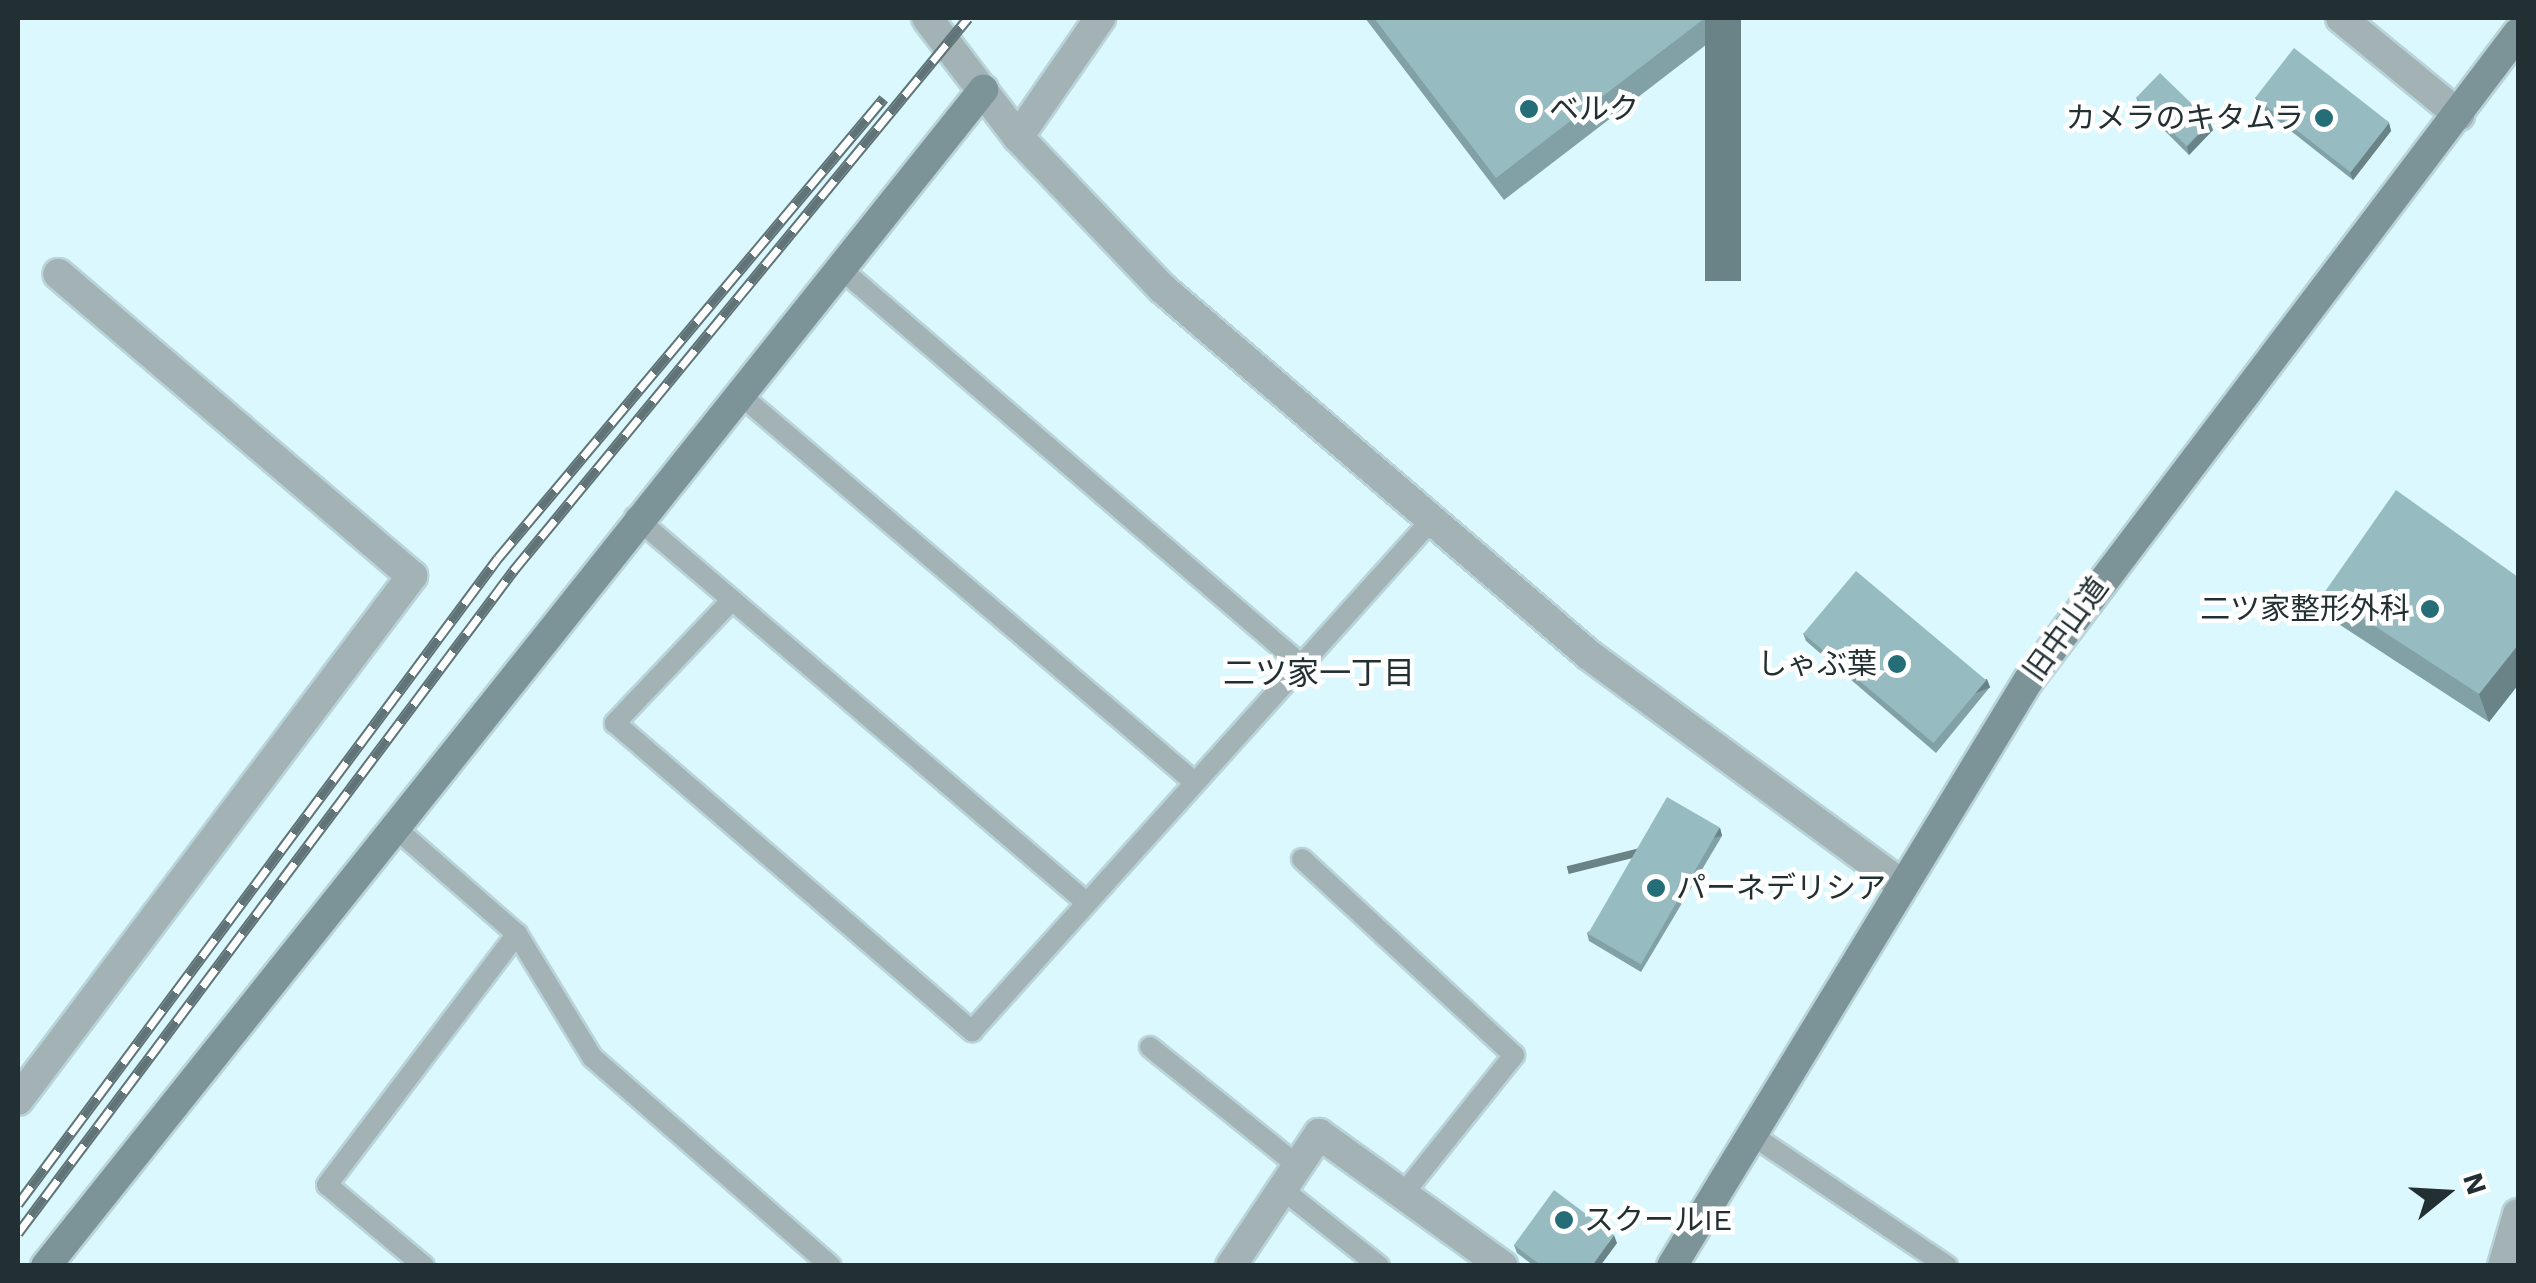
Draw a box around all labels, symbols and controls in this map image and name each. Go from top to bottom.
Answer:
place label: ベルク [1549,91,1639,127]
marker: ベルク [1518,98,1540,120]
place label: カメラのキタムラ [2064,100,2304,136]
marker: カメラのキタムラ [2313,107,2335,129]
street label: 旧中山道 [2016,570,2116,688]
place label: 二ツ家整形外科 [2200,591,2410,627]
marker: 二ツ家整形外科 [2419,598,2441,620]
place label: しゃぶ葉 [1757,646,1877,682]
marker: しゃぶ葉 [1886,653,1908,675]
district label: 二ツ家一丁目 [1223,654,1415,692]
place label: パーネデリシア [1676,870,1886,906]
marker: パーネデリシア [1645,877,1667,899]
north arrow [2396,1143,2496,1243]
text: N [2456,1169,2494,1199]
place label: スクールIE [1584,1202,1732,1238]
marker: スクールIE [1553,1209,1575,1231]

